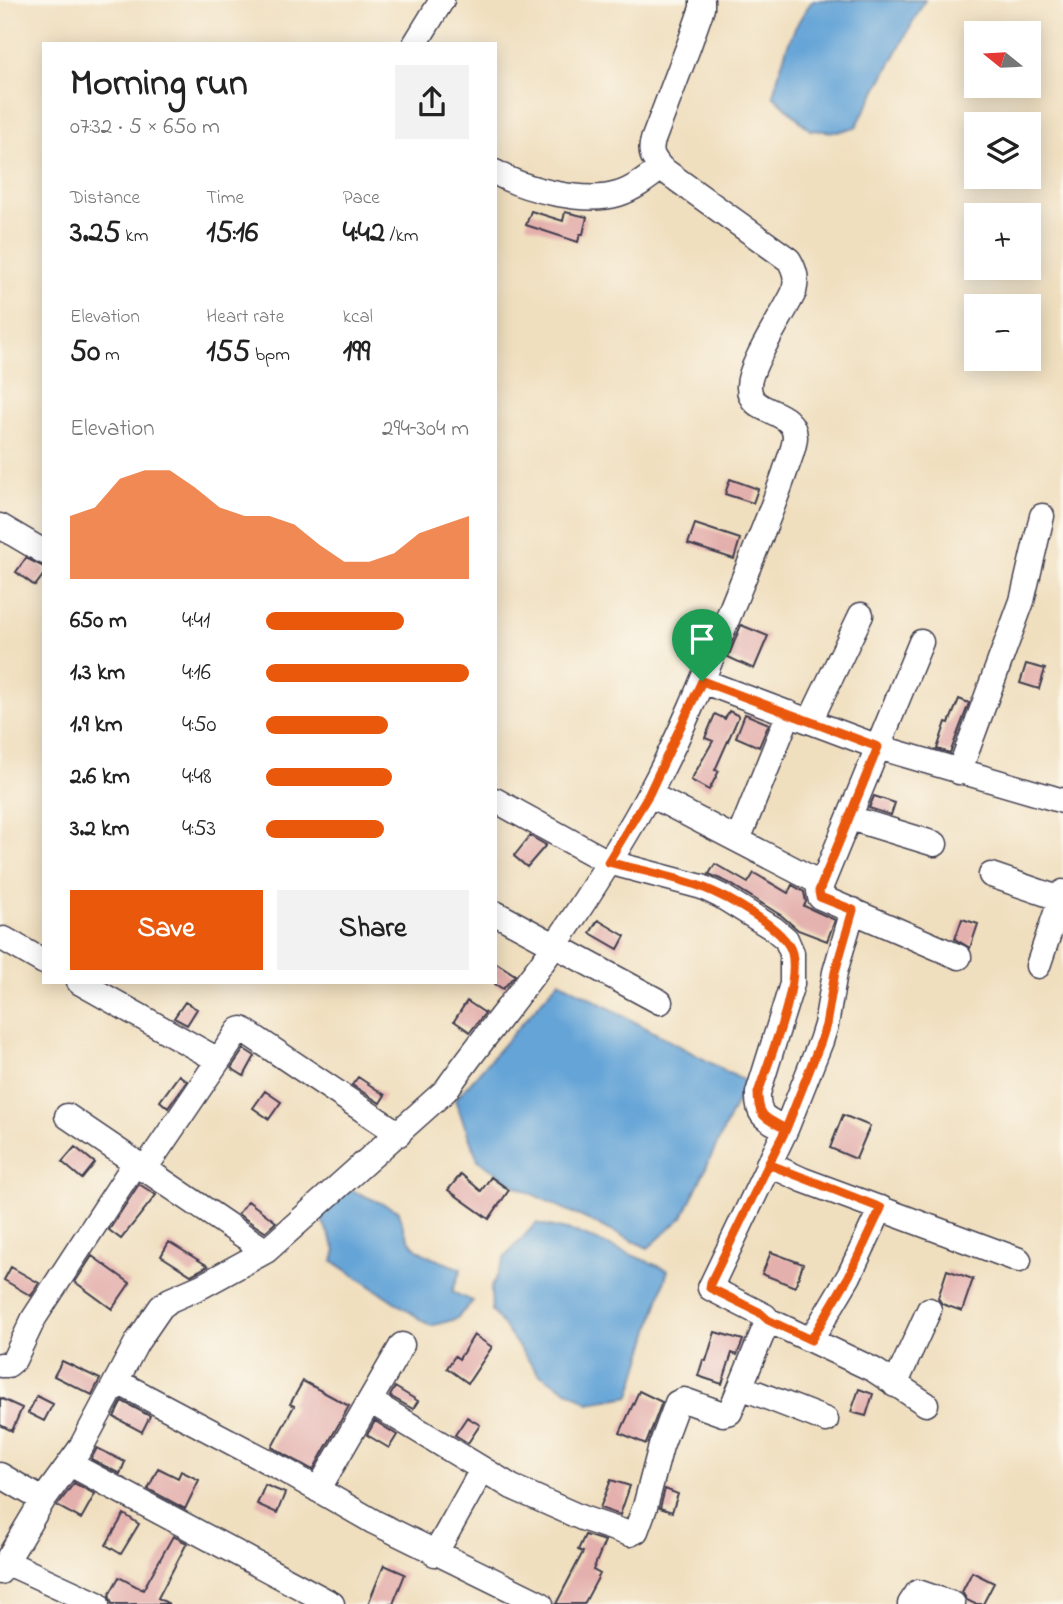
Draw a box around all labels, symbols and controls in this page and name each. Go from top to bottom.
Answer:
north arrow [964,21,1041,98]
map controls [964,21,1041,371]
text: Morning run [70,57,248,113]
button: share [395,65,469,139]
text: 07:32 · 5 × 650 m [70,111,220,144]
button: layers [964,112,1041,189]
text: Distance [70,185,140,212]
text: Time [206,185,244,212]
text: Pace [343,185,380,212]
button: + [964,203,1041,280]
text: 3.25 [70,212,121,256]
text: 15:16 [206,212,258,256]
text: 4:42 [343,212,385,256]
text: km [121,223,148,250]
text: /km [385,223,419,250]
button: − [964,294,1041,371]
text: Elevation [70,304,140,331]
text: Heart rate [206,304,284,331]
text: kcal [343,304,373,331]
text: 50 [70,331,100,375]
text: 155 [206,331,250,375]
text: 199 [343,331,370,375]
text: m [100,342,120,369]
text: bpm [250,342,290,369]
text: Elevation [70,413,155,446]
text: 294–304 m [382,413,469,446]
text: 650 m [70,605,127,638]
text: 4:41 [182,605,210,638]
pin [672,609,732,681]
icon: arrive [683,620,721,658]
text: 1.3 km [70,657,125,690]
text: 4:16 [182,657,211,690]
text: 1.9 km [70,709,123,742]
text: 4:50 [182,709,217,742]
text: 2.6 km [70,761,130,794]
text: 4:48 [182,761,212,794]
text: 3.2 km [70,813,129,846]
text: 4:53 [182,813,216,846]
button: Save [70,890,263,970]
button: Share [277,890,469,970]

